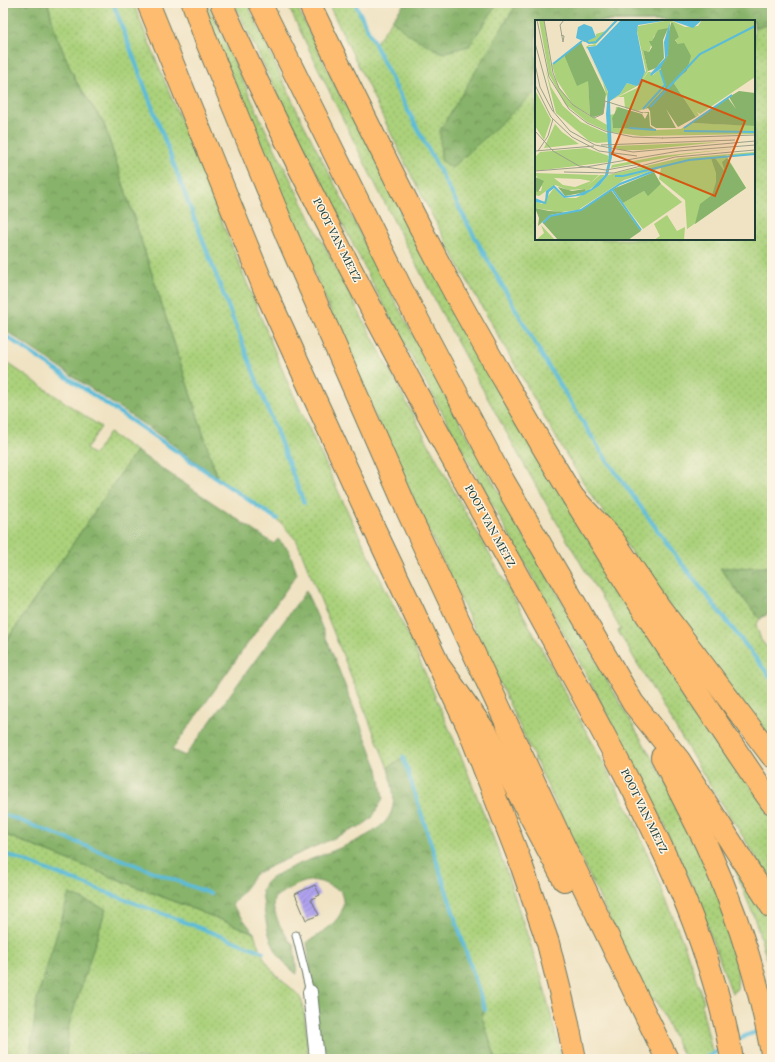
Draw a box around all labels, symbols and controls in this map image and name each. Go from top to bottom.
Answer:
inset map [535,20,755,240]
street label: POOT VAN METZ [310,196,364,284]
street label: POOT VAN METZ [462,482,518,570]
street label: POOT VAN METZ [618,767,670,856]

